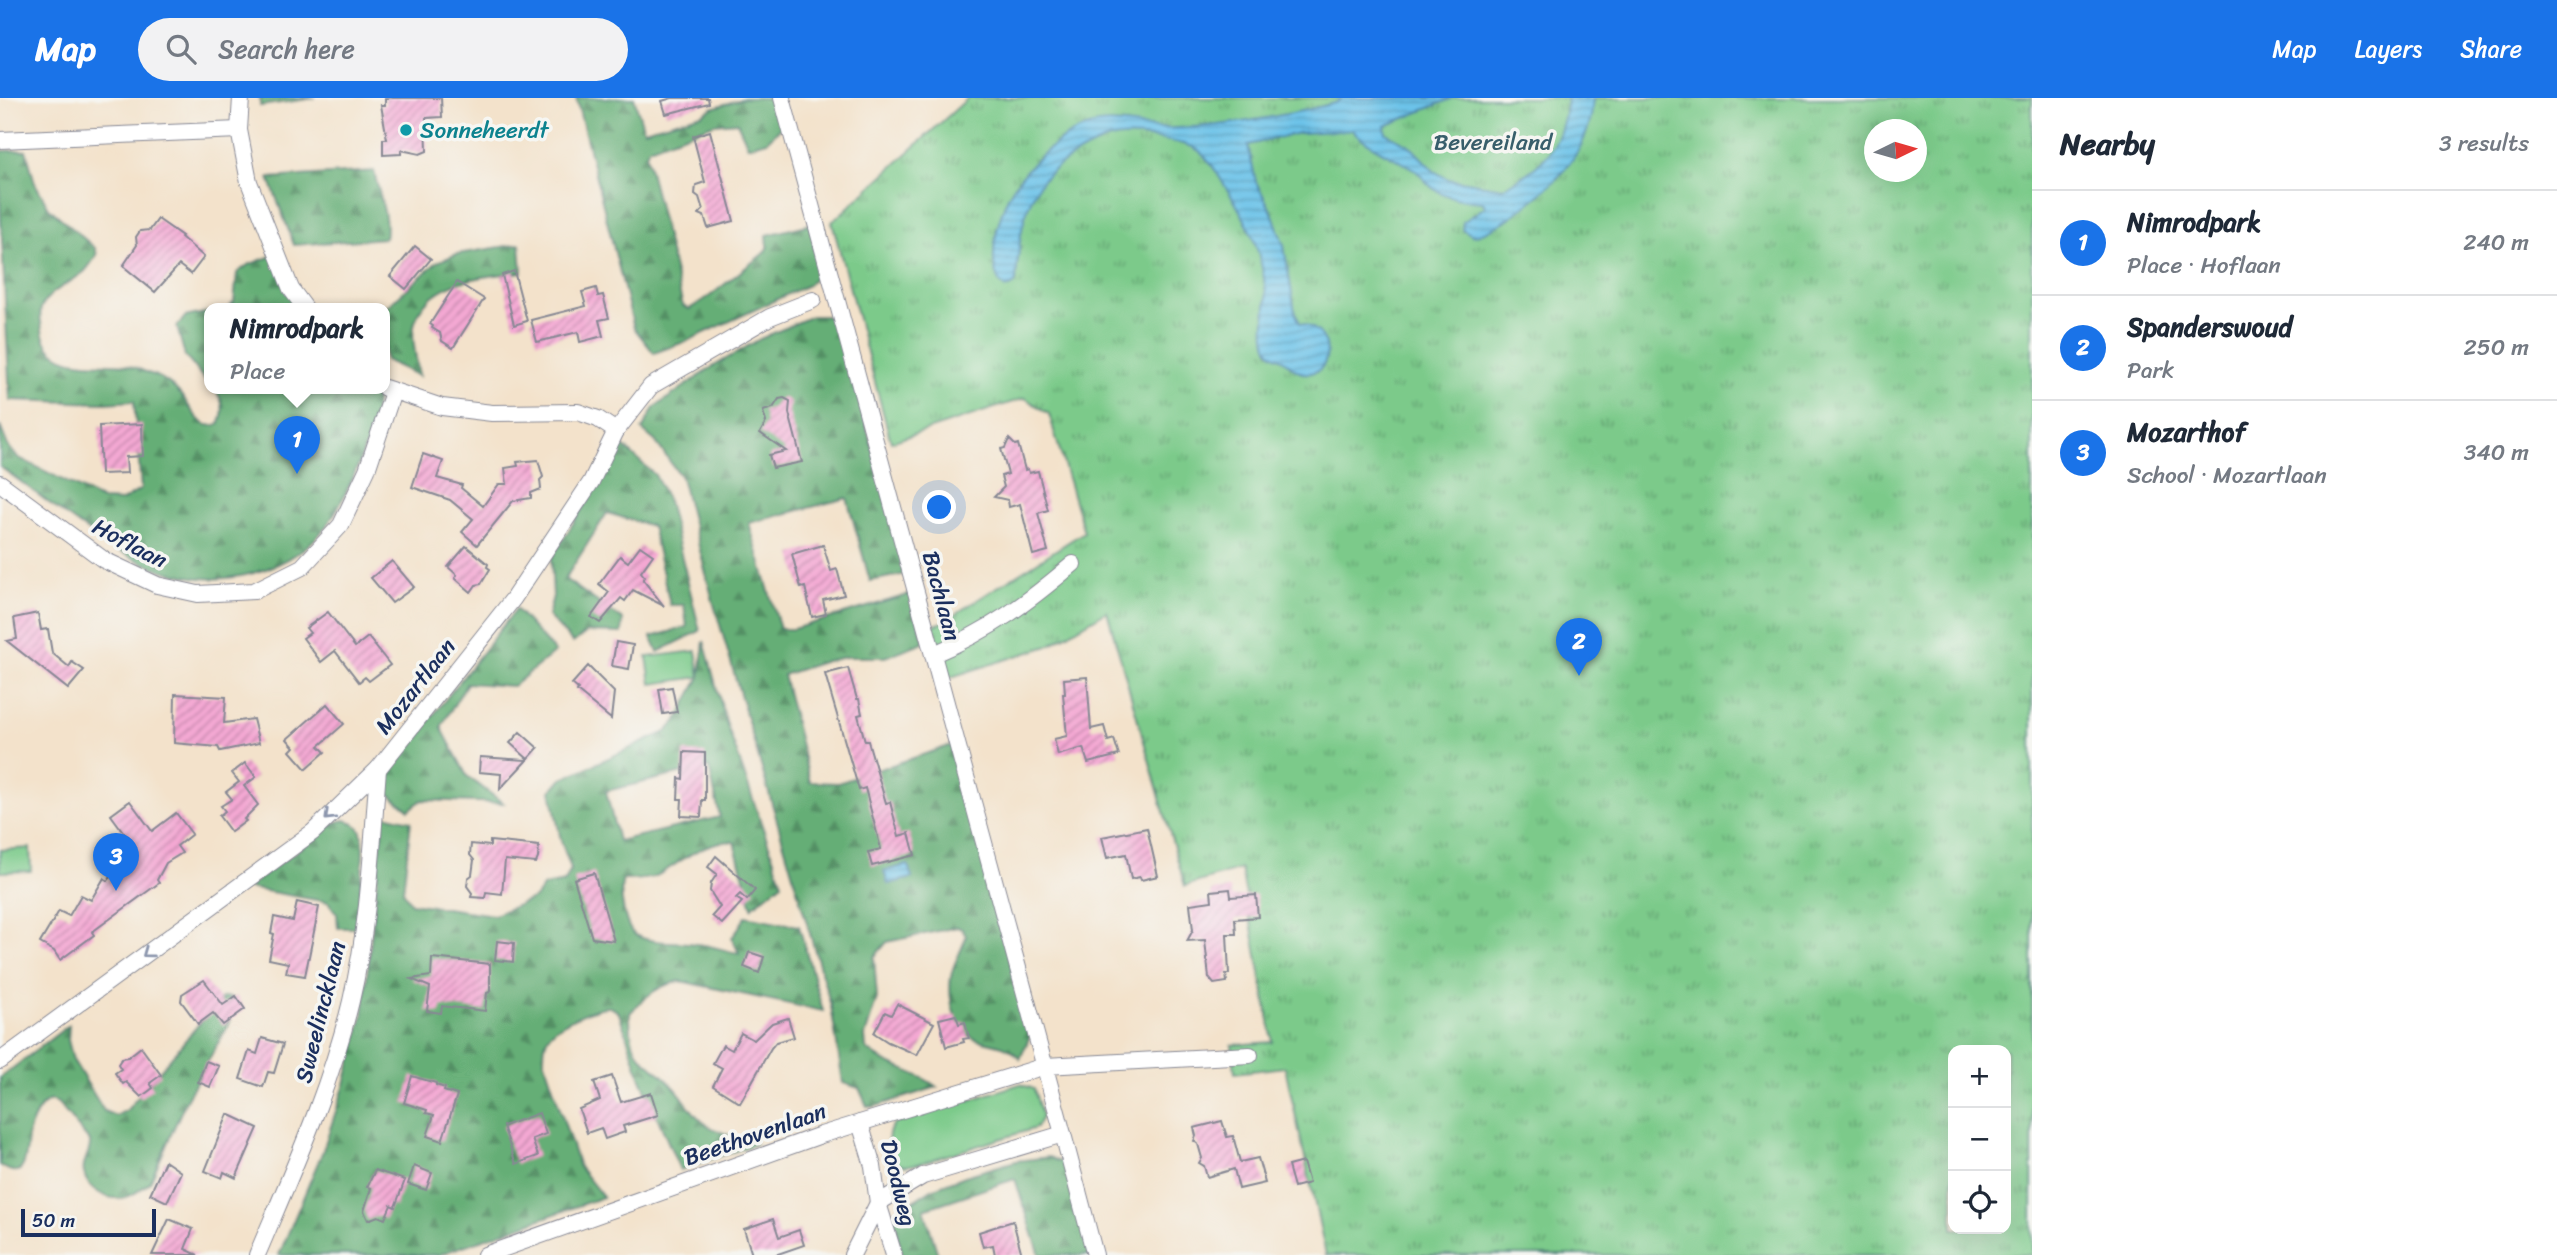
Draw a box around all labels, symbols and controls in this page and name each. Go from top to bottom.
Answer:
search box [138,18,628,81]
text: Map [35,20,96,78]
text: Search here [218,26,355,72]
text: Map [2272,28,2317,70]
text: Layers [2355,28,2422,70]
text: Share [2460,28,2522,70]
icon: search [162,30,200,68]
place label: Sonneheerdt [420,110,550,151]
text: Nearby [2060,117,2155,171]
north arrow [1864,119,1927,182]
marker: Sonneheerdt [398,122,414,138]
park label: Bevereiland [1434,122,1554,163]
text: 3 results [2439,123,2529,164]
text: Nimrodpark [2127,199,2261,245]
text: 1 [2078,222,2088,263]
text: 240 m [2463,222,2529,263]
text: Place · Hoflaan [2127,245,2281,286]
popup [204,303,390,394]
text: Spanderswoud [2127,304,2292,350]
text: Nimrodpark [230,305,364,351]
text: 2 [2076,327,2090,368]
text: 250 m [2463,327,2529,368]
text: Park [2127,350,2174,391]
text: Place [230,351,285,392]
text: Mozarthof [2127,409,2246,455]
pin: 1 [274,416,320,474]
text: 3 [2077,432,2089,473]
text: 340 m [2464,432,2529,473]
text: School · Mozartlaan [2127,455,2327,496]
your location [922,490,956,524]
street label: Hoflaan [85,506,175,581]
street label: Bachlaan [910,547,973,646]
pin: 2 [1556,618,1602,676]
street label: Mozartlaan [364,629,467,744]
one-way arrow [324,808,337,821]
pin: 3 [93,833,139,891]
street label: Sweelincklaan [283,937,358,1087]
one-way arrow [142,945,155,957]
map controls [1948,1045,2011,1234]
button: + [1948,1045,2011,1108]
street label: Beethovenlaan [678,1091,833,1178]
button: − [1948,1108,2011,1171]
street label: Doodweg [868,1136,929,1231]
button: locate [1948,1171,2011,1234]
text: 50 m [32,1204,75,1237]
scale bar [21,1206,156,1238]

